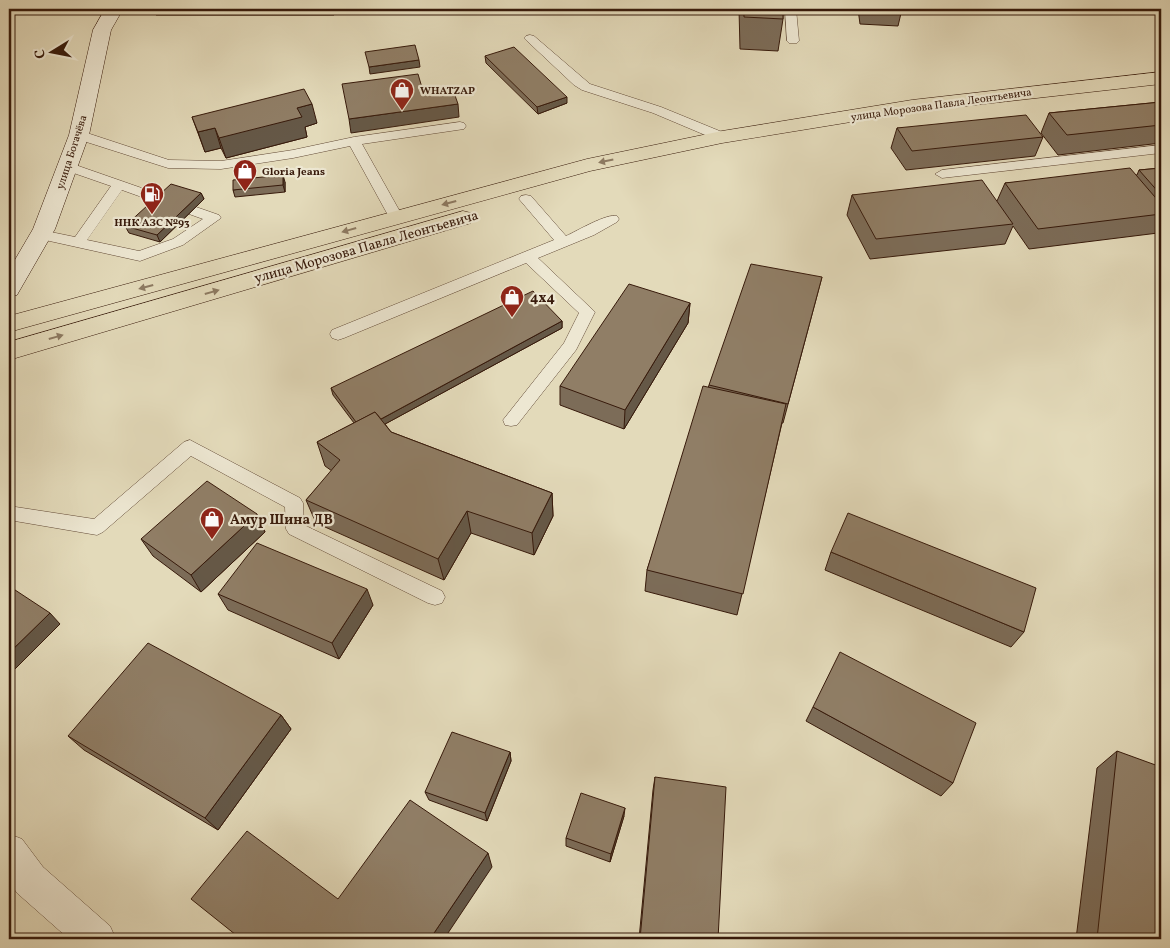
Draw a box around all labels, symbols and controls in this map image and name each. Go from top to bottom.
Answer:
north arrow [28,28,78,78]
text: С [31,48,51,60]
shop icon: WHATZAP [389,77,415,111]
place label: WHATZAP [420,84,475,99]
street label: улица Морозова Павла Леонтьевича [850,85,1033,126]
street label: улица Богачёва [53,113,92,192]
one-way arrow [598,157,613,165]
shop icon: Gloria Jeans [232,158,258,192]
place label: Gloria Jeans [262,165,325,180]
fuel station icon: ННК АЗС №93 [139,181,165,215]
one-way arrow [441,199,456,207]
street label: улица Морозова Павла Леонтьевича [252,206,481,289]
place label: ННК АЗС №93 [114,216,190,231]
one-way arrow [341,227,356,235]
one-way arrow [139,283,154,291]
shop icon: 4х4 [499,284,525,318]
one-way arrow [204,287,219,295]
place label: 4х4 [530,289,555,308]
one-way arrow [48,333,63,341]
shop icon: Амур Шина ДВ [199,506,225,540]
place label: Амур Шина ДВ [230,511,333,530]

